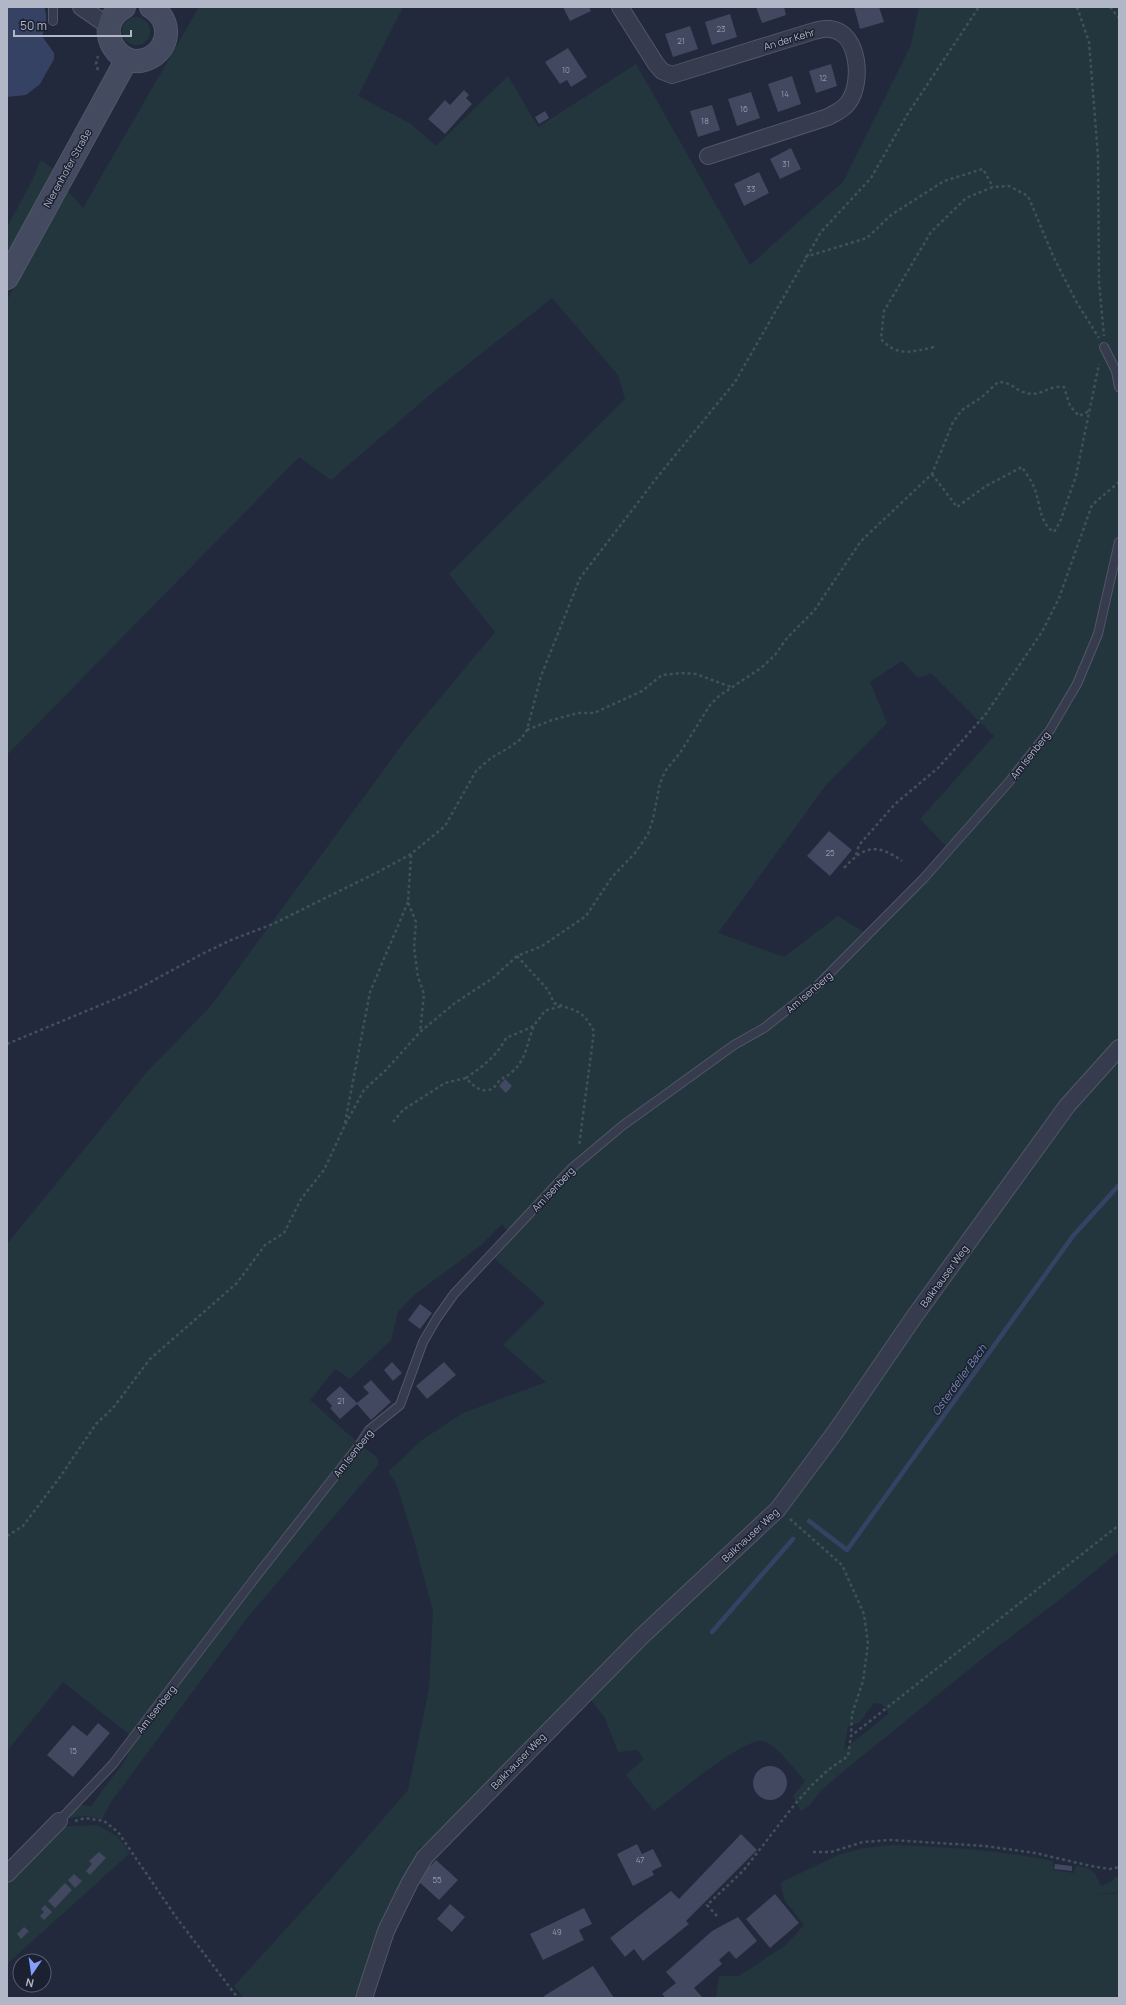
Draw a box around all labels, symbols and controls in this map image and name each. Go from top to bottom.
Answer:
scale bar [14,12,131,38]
text: 50 m [20,17,47,34]
house number: 23 [717,23,725,34]
street label: An der Kehr [762,25,817,53]
house number: 21 [677,35,685,46]
house number: 10 [562,64,570,75]
house number: 12 [819,72,827,83]
house number: 14 [781,88,789,99]
house number: 16 [740,103,748,114]
house number: 18 [701,115,709,126]
street label: Nierenhofer Straße [40,126,94,210]
house number: 31 [782,158,790,169]
house number: 33 [747,183,755,194]
street label: Am Isenberg [1007,728,1053,782]
house number: 25 [825,847,835,858]
street label: Am Isenberg [783,968,835,1016]
street label: Am Isenberg [528,1163,578,1215]
street label: Balkhauser Weg [917,1242,971,1310]
water label: Osterdeller Bach [928,1341,990,1418]
house number: 21 [337,1395,345,1406]
street label: Am Isenberg [330,1426,376,1480]
street label: Balkhauser Weg [718,1505,782,1565]
street label: Am Isenberg [133,1682,179,1736]
street label: Balkhauser Weg [487,1730,549,1792]
house number: 15 [69,1745,77,1756]
house number: 47 [636,1854,644,1865]
house number: 55 [432,1874,442,1885]
house number: 49 [552,1926,562,1937]
north arrow [12,1953,52,1993]
text: N [24,1975,35,1991]

